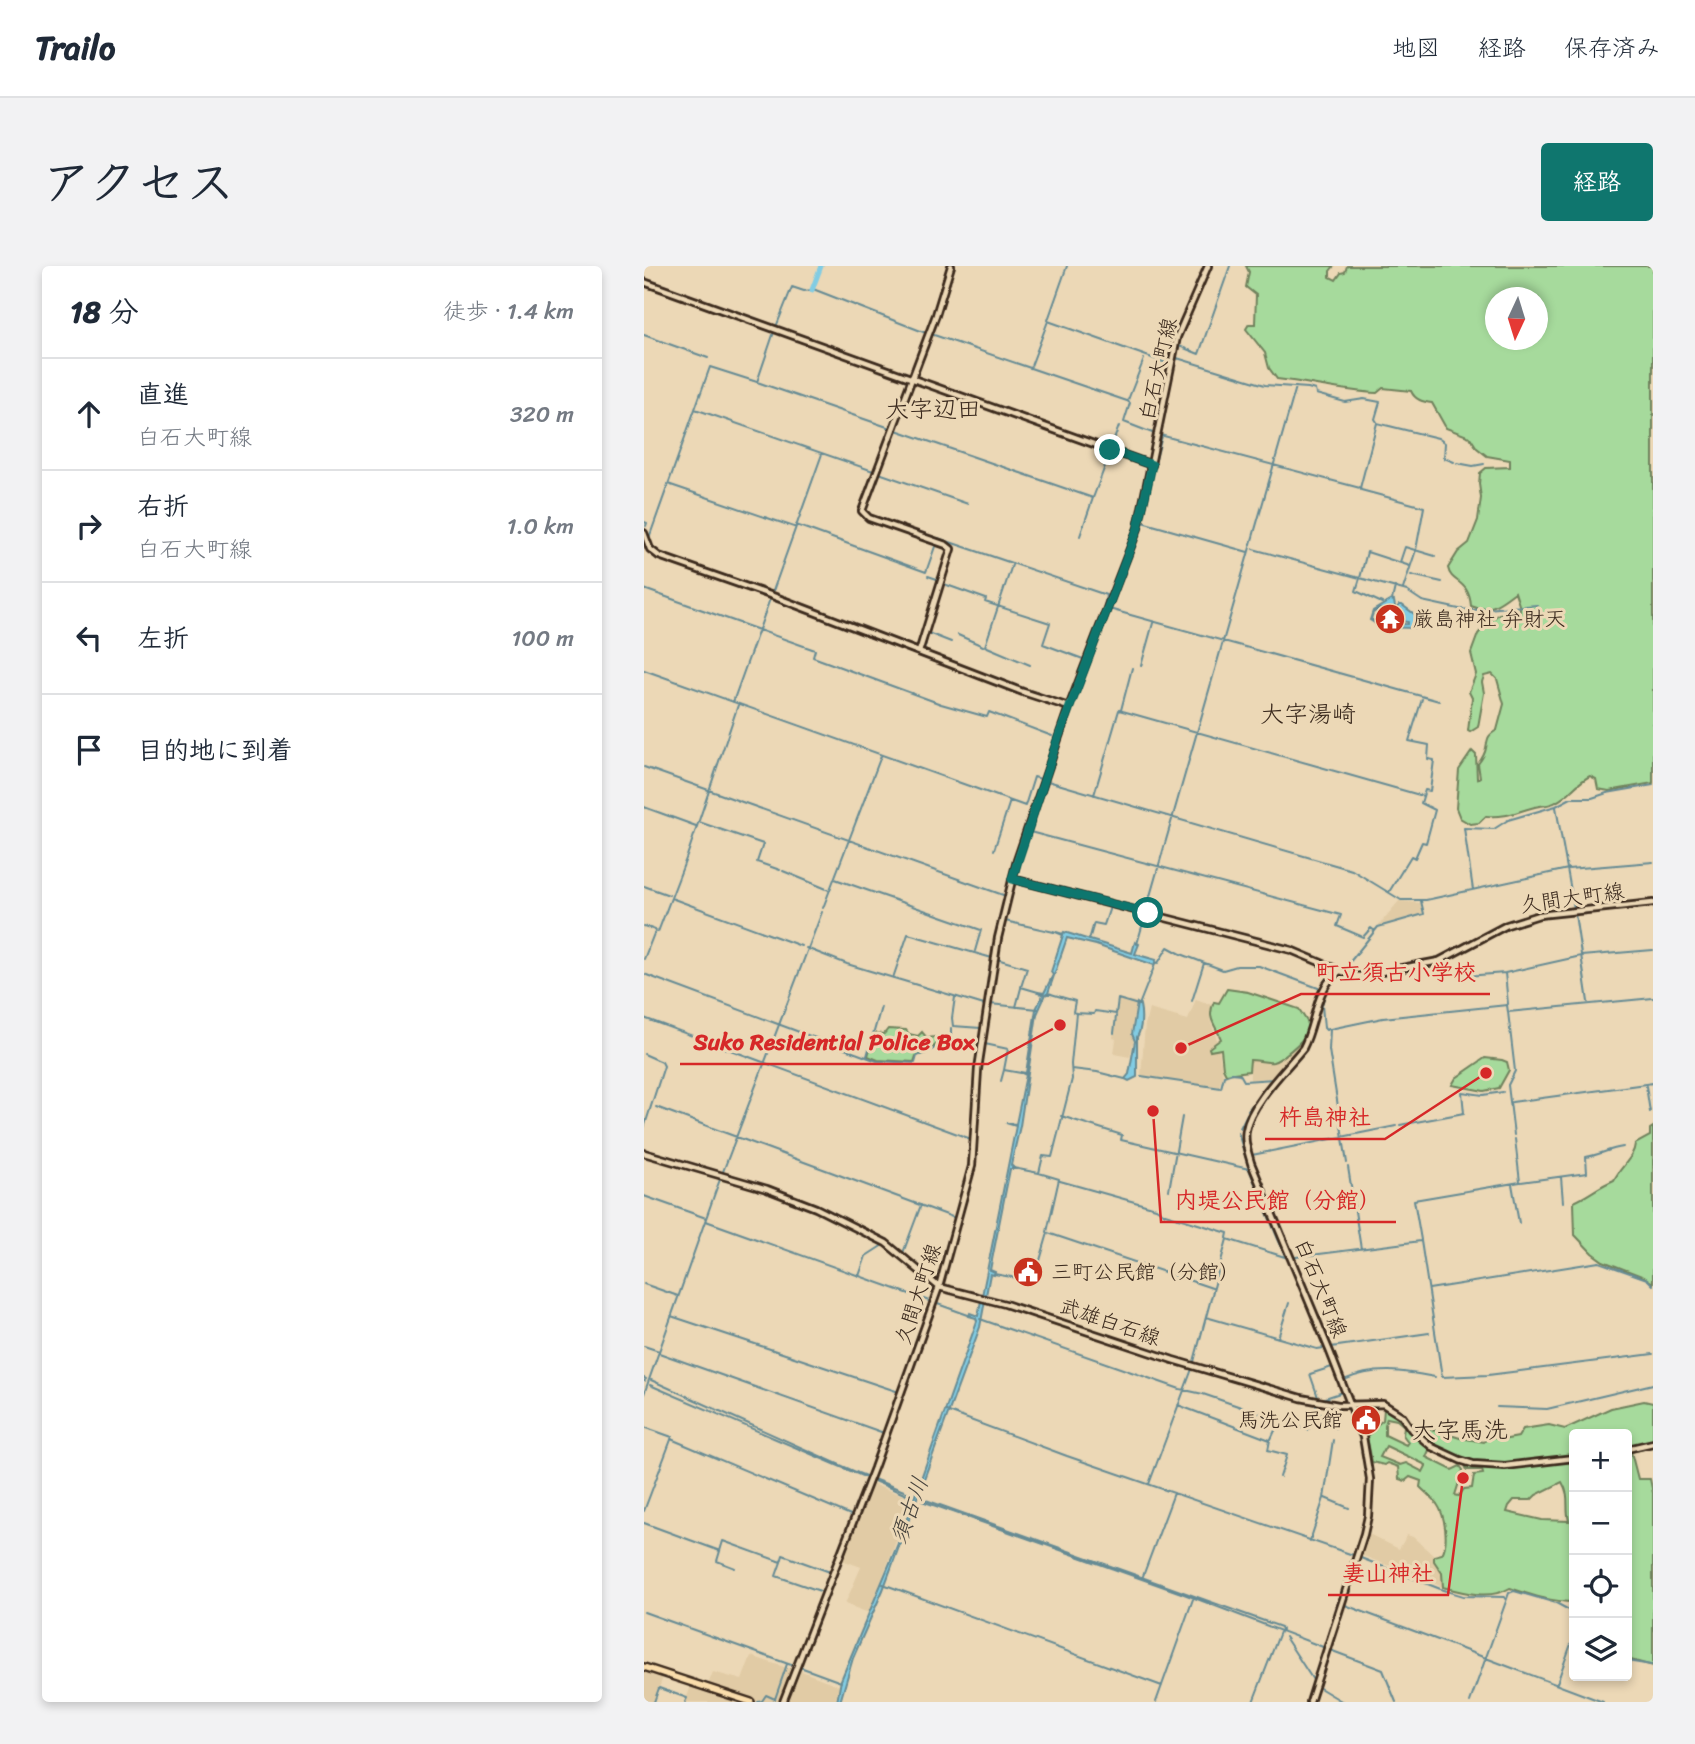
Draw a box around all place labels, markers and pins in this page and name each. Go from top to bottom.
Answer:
place label: 厳島神社 弁財天 [1413,600,1565,638]
temple icon: 厳島神社 弁財天 [1373,602,1407,636]
callout: 町立須古小学校 [1301,950,1490,994]
callout: Suko Residential Police Box [680,1020,988,1064]
callout: 杵島神社 [1265,1095,1385,1139]
callout: 内堤公民館（分館） [1161,1178,1396,1222]
place label: 三町公民館（分館） [1051,1253,1240,1291]
public building icon: 三町公民館（分館） [1011,1255,1045,1289]
place label: 馬洗公民館 [1238,1401,1343,1439]
public building icon: 馬洗公民館 [1349,1403,1383,1437]
callout: 妻山神社 [1328,1551,1448,1595]

